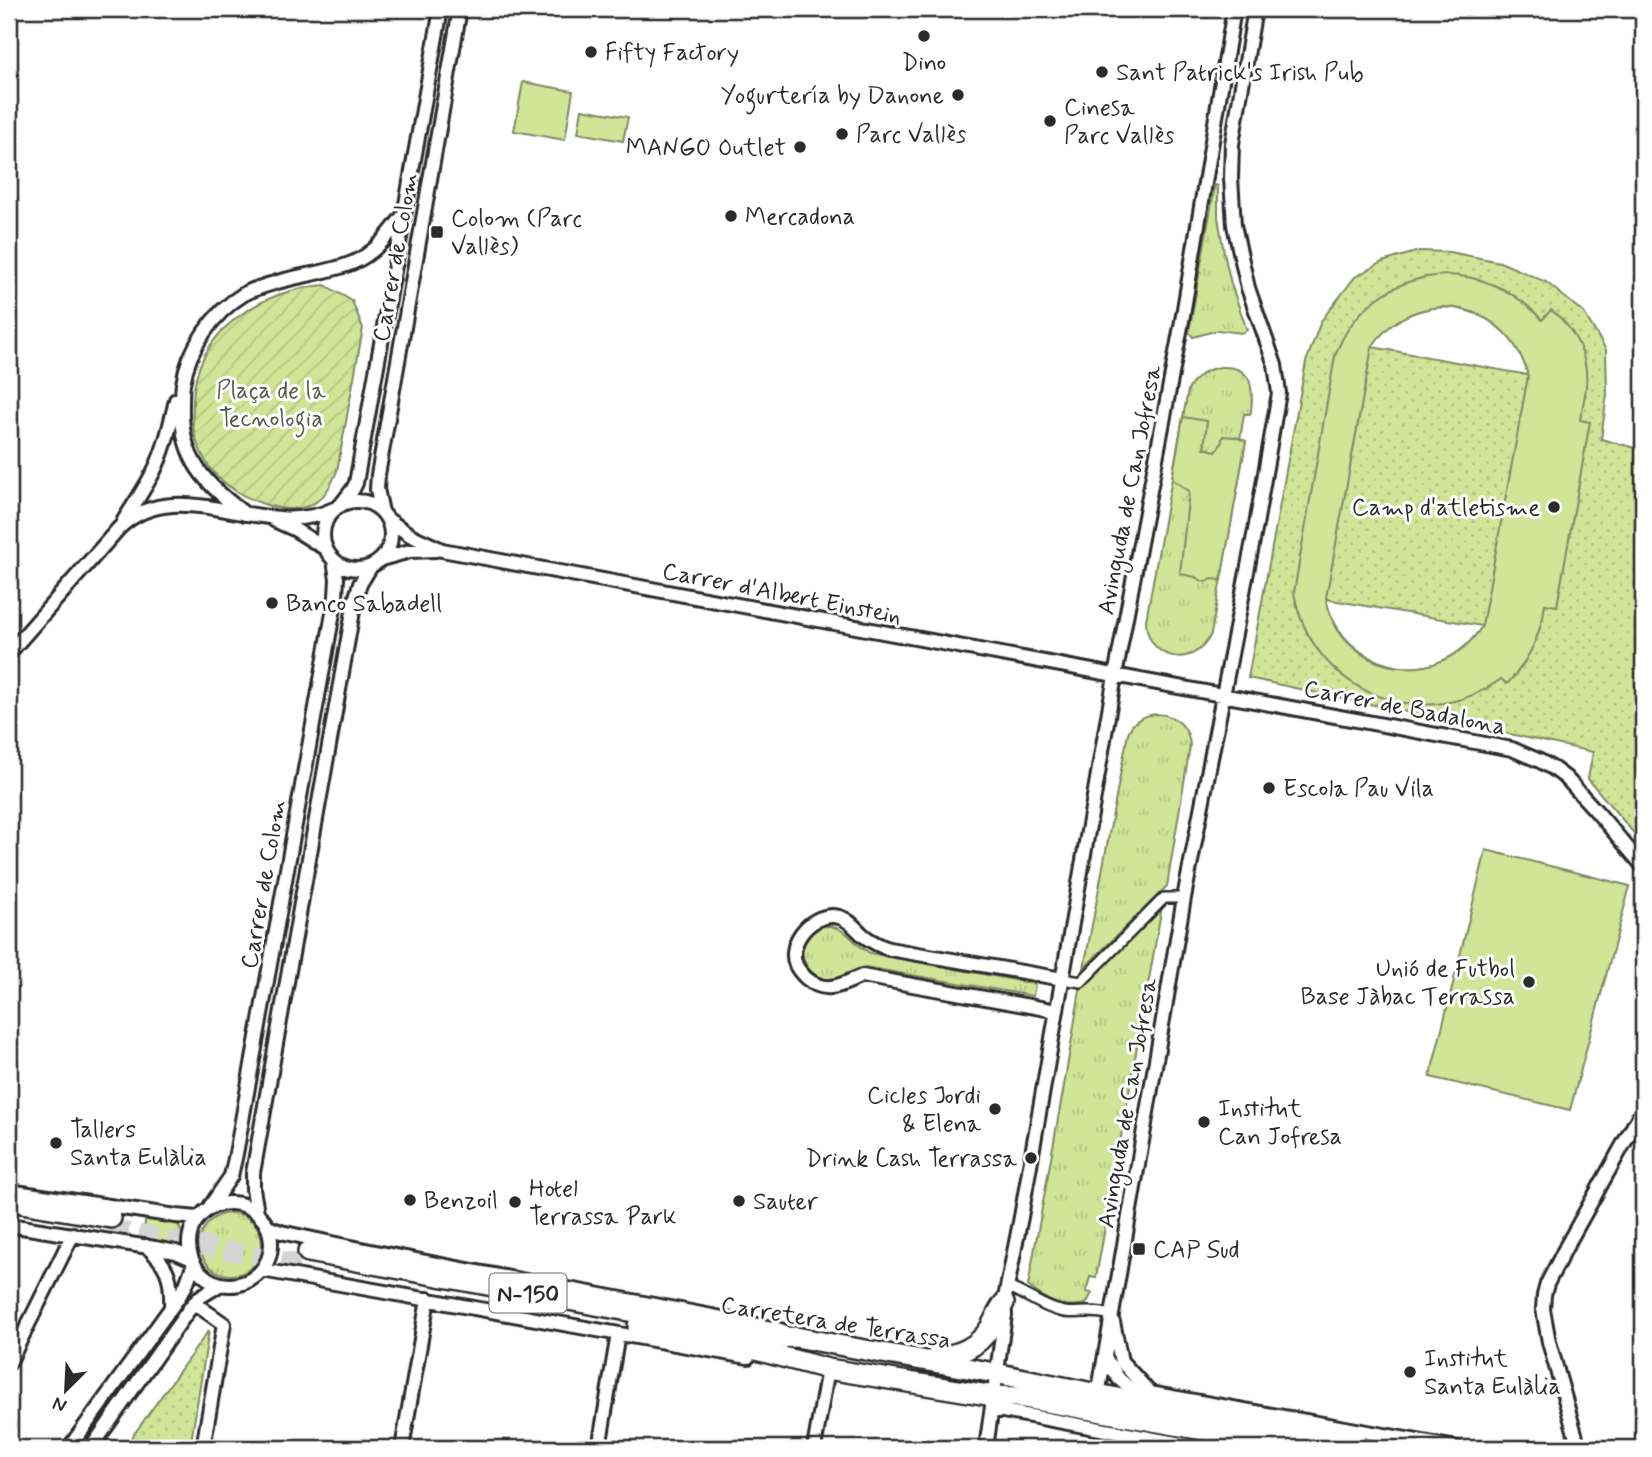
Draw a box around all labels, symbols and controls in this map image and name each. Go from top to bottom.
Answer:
marker: Dino [916,28,932,44]
place label: Fifty Factory [605,38,739,69]
marker: Fifty Factory [583,44,599,60]
place label: Dino [902,48,946,79]
place label: Sant Patrick's Irish Pub [1116,58,1364,89]
marker: Sant Patrick's Irish Pub [1094,64,1110,80]
place label: Yogurtería by Danone [721,81,944,115]
marker: Yogurtería by Danone [950,87,966,103]
place label: Cinesa Parc Vallès [1064,93,1175,152]
marker: Cinesa Parc Vallès [1042,113,1058,129]
place label: Parc Vallès [856,120,967,151]
marker: Parc Vallès [834,126,850,142]
place label: MANGO Outlet [626,133,786,164]
marker: MANGO Outlet [792,139,808,155]
street label: Carrer de Colom [366,170,427,344]
place label: Mercadona [745,202,855,233]
place label: Colom (Parc Vallès) [451,204,582,263]
marker: Mercadona [723,208,739,224]
marker: Colom (Parc Vallès) [429,224,445,240]
street label: Avinguda de Can Jofresa [1091,362,1172,618]
park label: Plaça de la Tecnologia [216,376,326,438]
place label: Camp d'atletisme [1352,493,1540,524]
marker: Camp d'atletisme [1546,499,1562,515]
street label: Carrer d'Albert Einstein [660,556,904,633]
place label: Banco Sabadell [286,589,442,620]
marker: Banco Sabadell [264,595,280,611]
street label: Carrer de Badalona [1301,674,1508,743]
place label: Escola Pau Vila [1283,774,1434,805]
marker: Escola Pau Vila [1261,780,1277,796]
street label: Carrer de Colom [234,797,295,971]
place label: Unió de Futbol Base Jàbac Terrassa [1301,954,1515,1013]
marker: Unió de Futbol Base Jàbac Terrassa [1521,974,1537,990]
street label: Avinguda de Can Jofresa [1091,975,1168,1231]
place label: Cicles Jordi & Elena [867,1081,982,1140]
place label: Institut Can Jofresa [1218,1094,1342,1153]
marker: Cicles Jordi & Elena [987,1101,1003,1117]
marker: Institut Can Jofresa [1196,1114,1212,1130]
place label: Tallers Santa Eulàlia [70,1115,207,1174]
marker: Tallers Santa Eulàlia [48,1135,64,1151]
place label: Drink Cash Terrassa [806,1144,1018,1175]
marker: Drink Cash Terrassa [1023,1150,1039,1166]
place label: Hotel Terrassa Park [529,1174,677,1233]
place label: Benzoil [424,1186,498,1217]
place label: Sauter [753,1187,819,1218]
marker: Benzoil [402,1192,418,1208]
marker: Sauter [731,1193,747,1209]
marker: Hotel Terrassa Park [507,1194,523,1210]
place label: CAP Sud [1153,1235,1240,1266]
marker: CAP Sud [1131,1241,1147,1257]
road number: N-150 [490,1274,566,1312]
street label: Carretera de Terrassa [719,1290,953,1357]
place label: Institut Santa Eulàlia [1424,1344,1561,1403]
north arrow [32,1356,102,1426]
marker: Institut Santa Eulàlia [1402,1364,1418,1380]
text: N [49,1390,71,1418]

